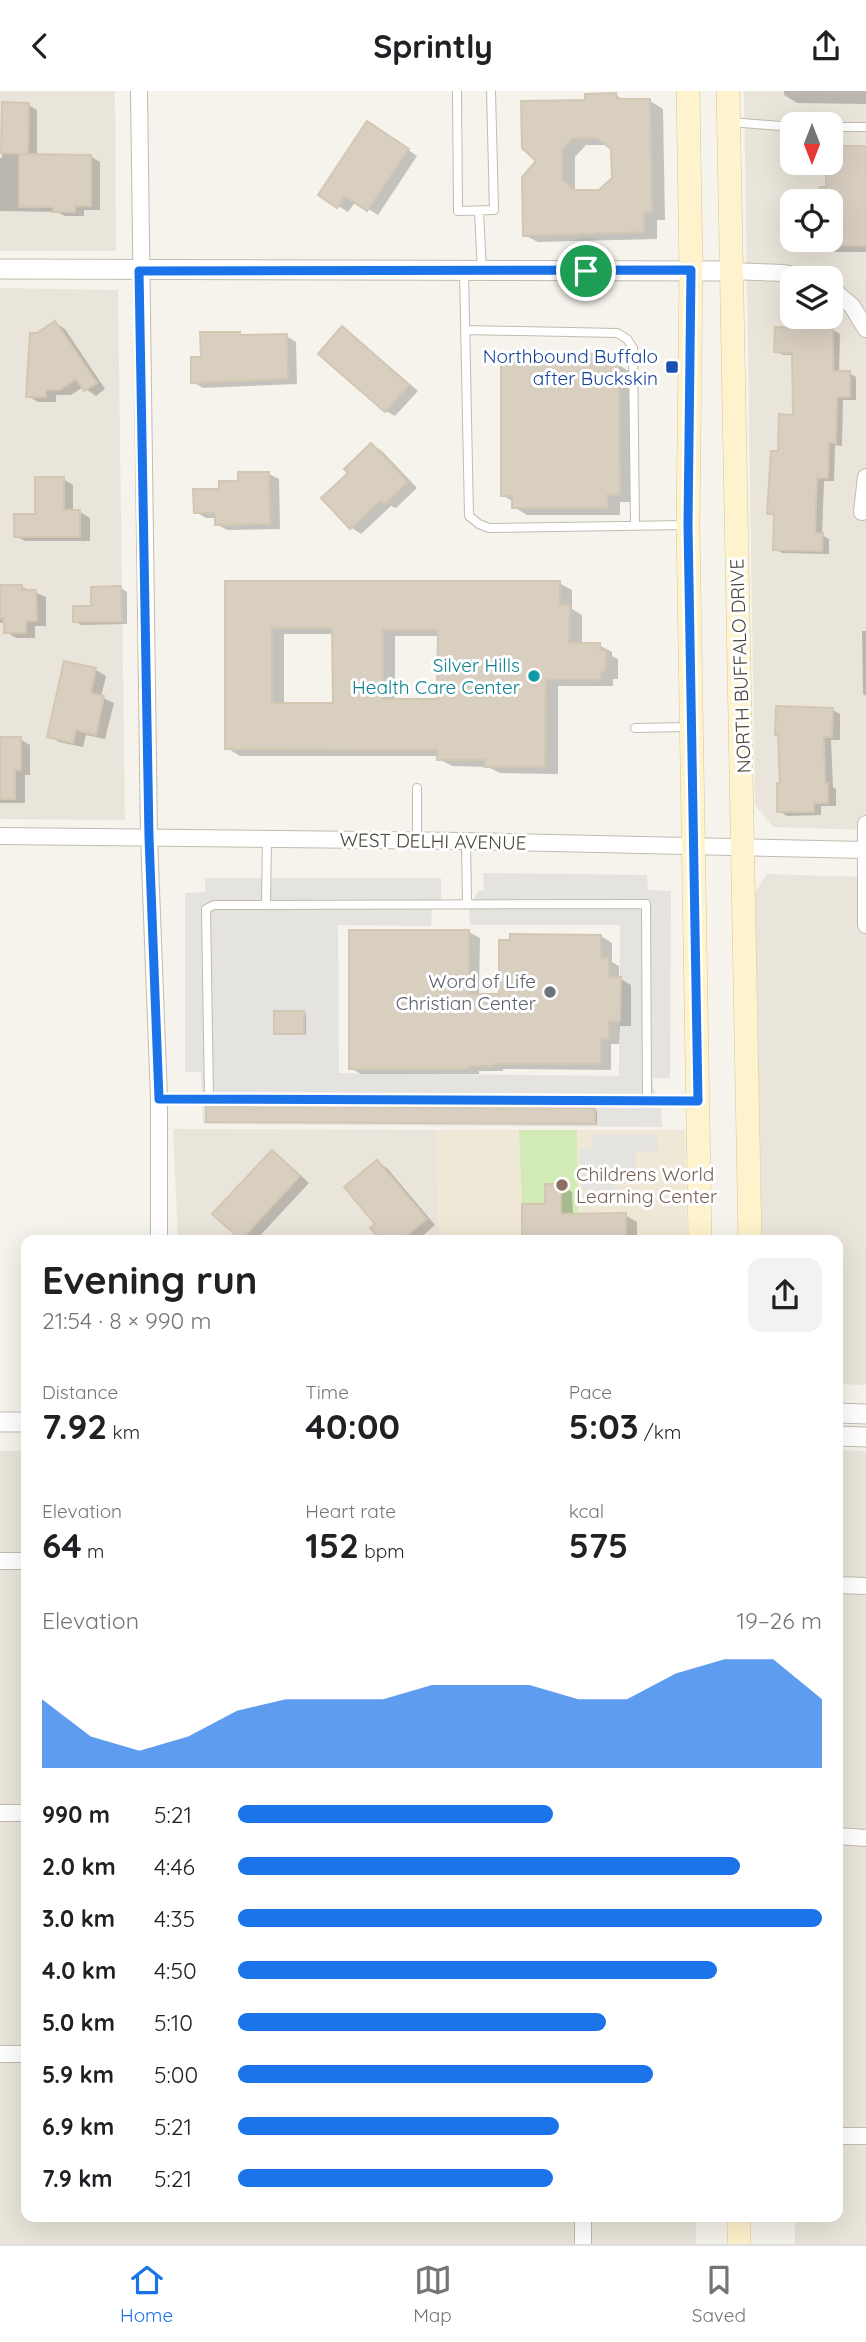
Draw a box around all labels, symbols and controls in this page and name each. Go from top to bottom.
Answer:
text: Sprintly [373,26,493,66]
icon: back [21,27,59,65]
icon: share [807,27,845,65]
north arrow [780,112,844,175]
map controls [780,112,843,329]
button: locate [780,189,843,252]
pin [556,241,616,301]
icon: arrive [567,252,605,290]
button: layers [780,266,843,329]
place label: Northbound Buffalo after Buckskin [483,344,658,390]
marker: Northbound Buffalo after Buckskin [664,359,680,375]
street label: NORTH BUFFALO DRIVE [724,558,756,774]
place label: Silver Hills Health Care Center [352,653,521,699]
marker: Silver Hills Health Care Center [526,668,542,684]
street label: WEST DELHI AVENUE [339,827,527,855]
place label: Word of Life Christian Center [396,969,537,1015]
marker: Word of Life Christian Center [542,984,558,1000]
place label: Childrens World Learning Center [576,1162,718,1208]
marker: Childrens World Learning Center [554,1177,570,1193]
text: Evening run [42,1256,257,1304]
button: share [748,1258,822,1332]
text: 21:54 · 8 × 990 m [42,1306,212,1335]
text: Distance [42,1380,118,1404]
text: Time [305,1380,349,1404]
text: Pace [569,1380,612,1404]
text: 7.92 [42,1404,107,1448]
text: 40:00 [305,1404,400,1448]
text: 5:03 [569,1404,639,1448]
text: km [107,1420,140,1444]
text: /km [639,1420,681,1444]
text: Elevation [42,1499,122,1523]
text: Heart rate [305,1499,396,1523]
text: kcal [569,1499,604,1523]
text: 64 [42,1523,82,1567]
text: 152 [305,1523,359,1567]
text: 575 [569,1523,628,1567]
text: m [82,1539,104,1563]
text: bpm [359,1539,405,1563]
text: Elevation [42,1606,139,1635]
text: 19–26 m [737,1606,822,1635]
text: 990 m [42,1800,110,1829]
text: 5:21 [154,1800,192,1829]
text: 2.0 km [42,1852,116,1881]
text: 4:46 [154,1852,195,1881]
text: 3.0 km [42,1904,115,1933]
text: 4:35 [154,1904,195,1933]
text: 4.0 km [42,1956,116,1985]
text: 4:50 [154,1956,197,1985]
text: 5.0 km [42,2008,115,2037]
text: 5:10 [154,2008,193,2037]
text: 5.9 km [42,2060,114,2089]
text: 5:00 [154,2060,198,2089]
text: 6.9 km [42,2112,114,2141]
text: 5:21 [154,2112,192,2141]
text: 7.9 km [42,2164,113,2193]
text: 5:21 [154,2164,192,2193]
tab: Home [120,2261,173,2327]
tab: Map [413,2261,452,2327]
tab: Saved [692,2261,746,2327]

